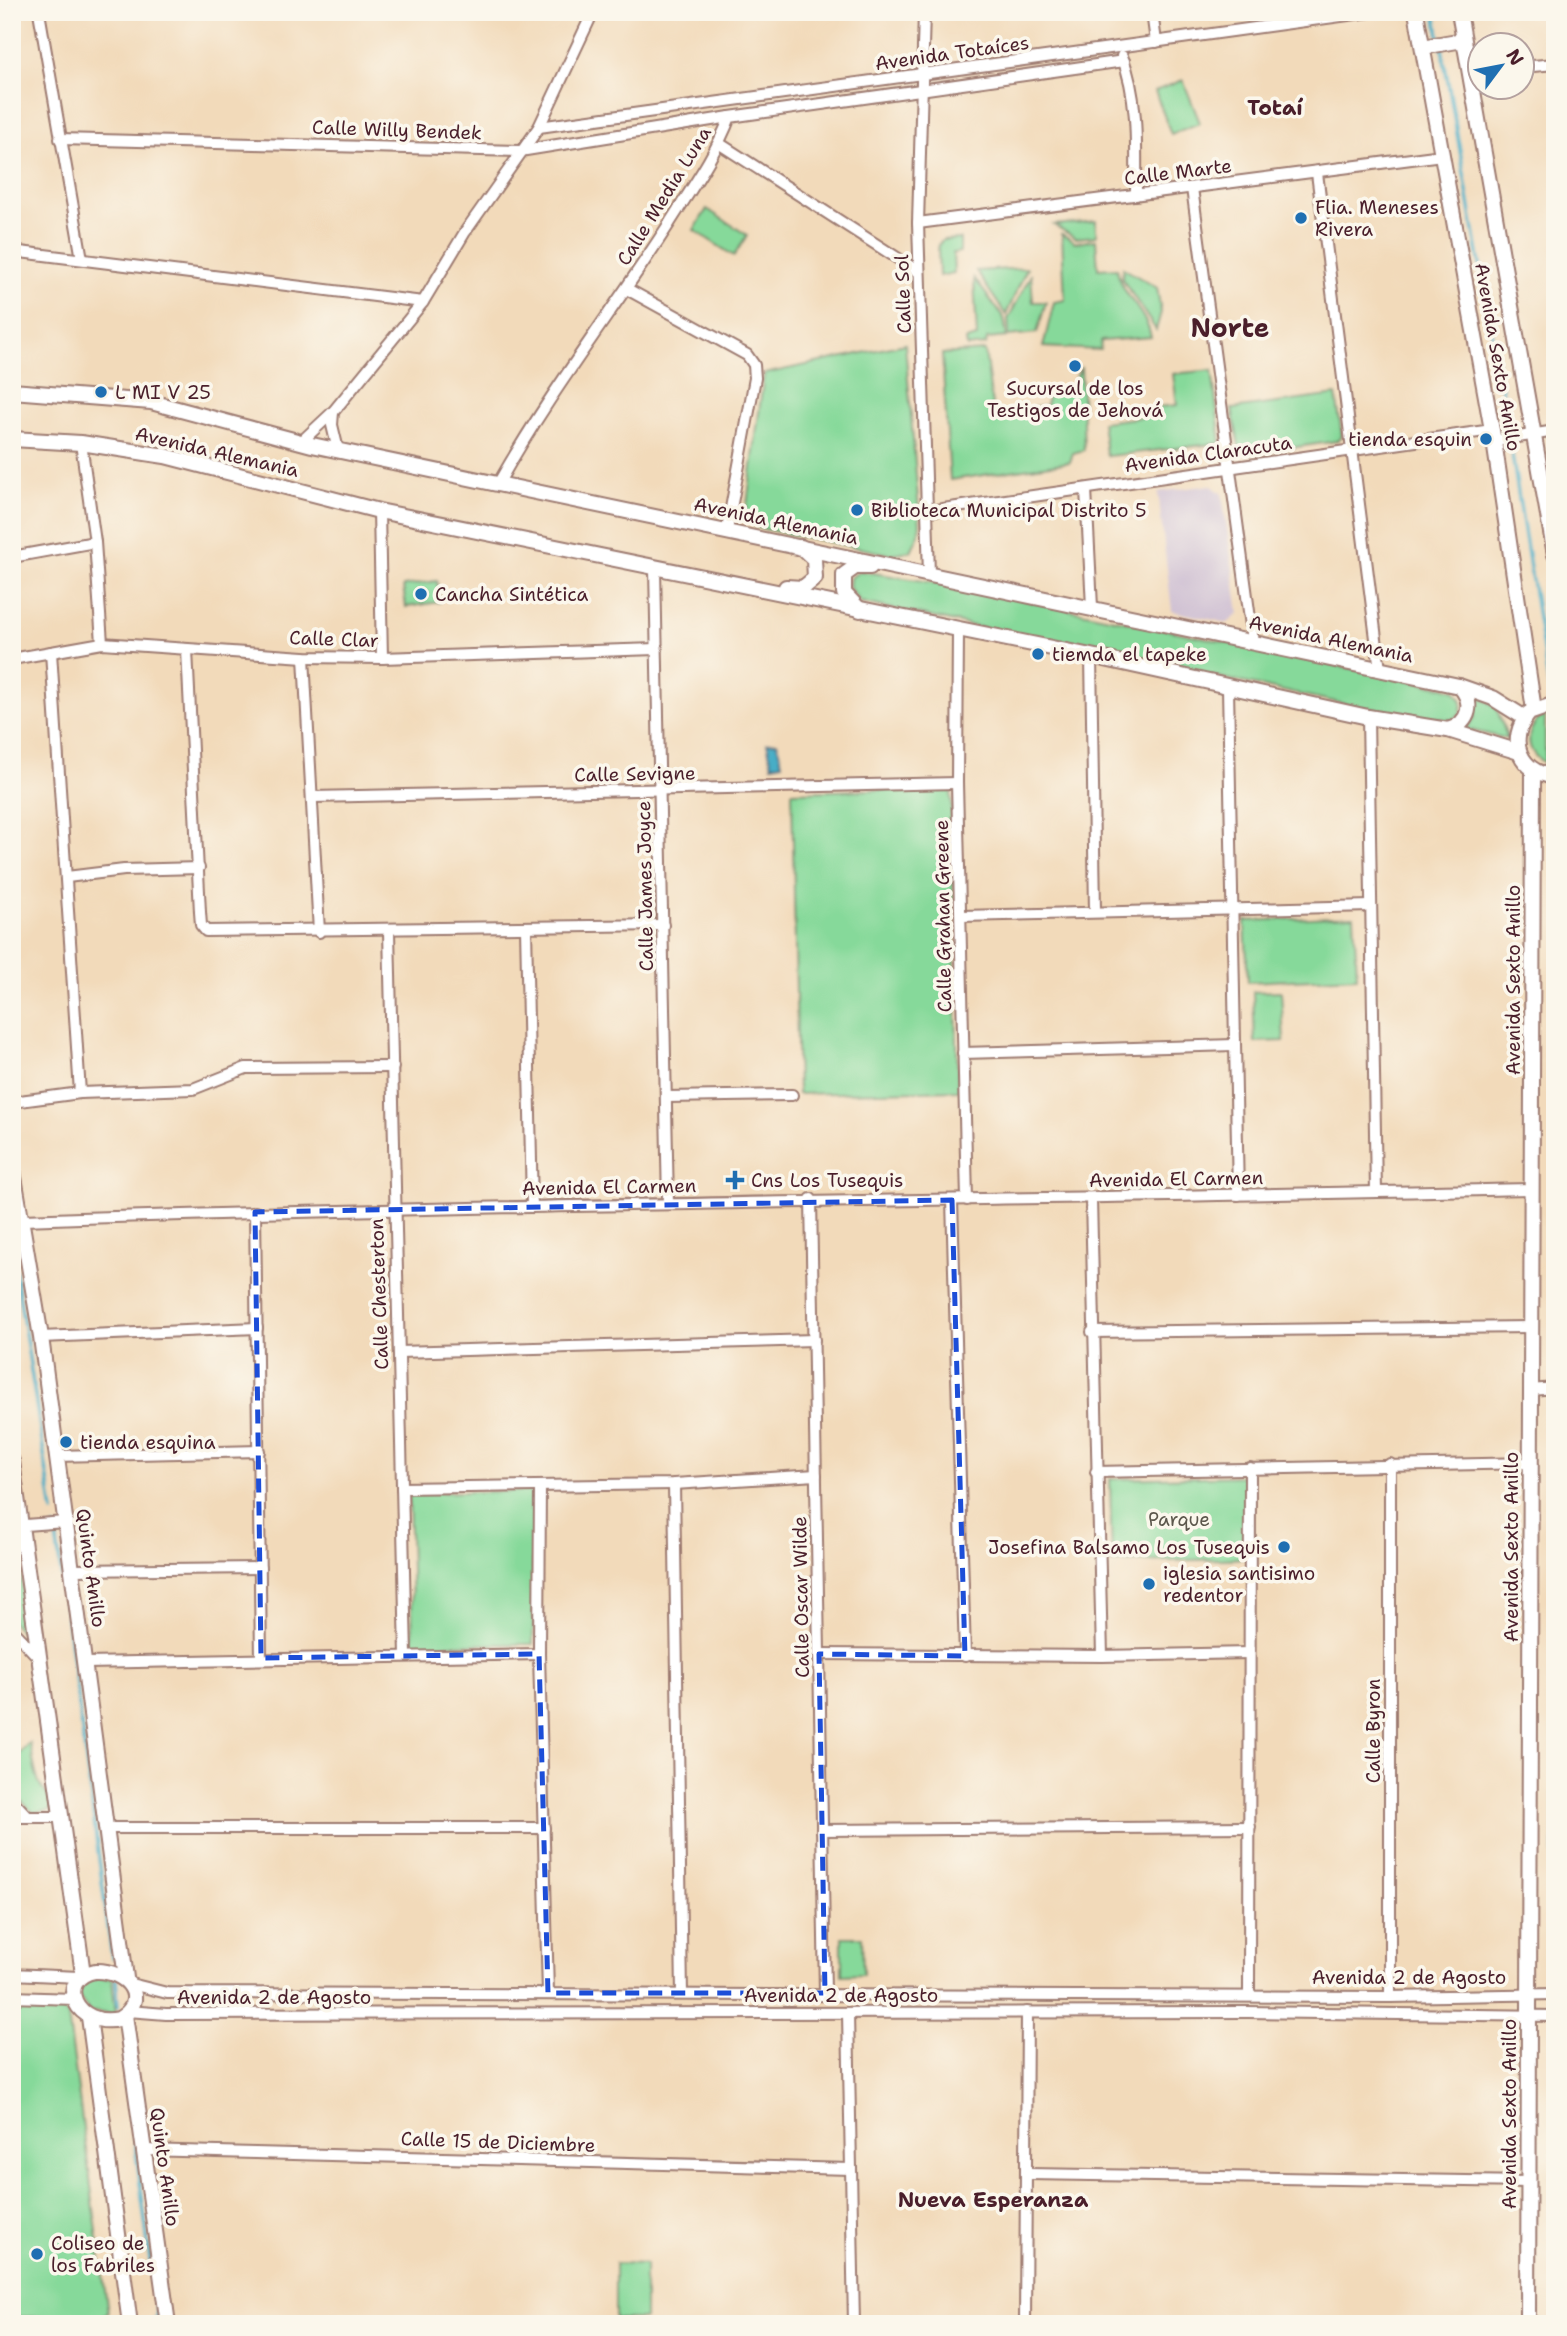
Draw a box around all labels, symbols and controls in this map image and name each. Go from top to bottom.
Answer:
street label: Avenida Totaíces [873,30,1031,76]
north arrow [1466,32,1536,102]
text: N [1500,44,1530,70]
district label: Totaí [1247,94,1303,122]
street label: Calle Willy Bendek [312,115,482,145]
street label: Calle Media Luna [611,122,717,270]
street label: Calle Marte [1123,153,1233,191]
place label: Flia. Meneses Rivera [1315,195,1439,242]
marker: Flia. Meneses Rivera [1293,210,1309,226]
street label: Calle Sol [889,254,917,334]
street label: Avenida Sexto Anillo [1469,261,1527,453]
district label: Norte [1191,310,1269,345]
marker: Sucursal de los Testigos de Jehová [1067,358,1083,374]
place label: Sucursal de los Testigos de Jehová [987,376,1163,423]
place label: L MI V 25 [115,380,211,405]
marker: L MI V 25 [93,384,109,400]
street label: Avenida Alemania [133,421,301,483]
place label: tienda esquin [1348,427,1472,452]
street label: Avenida Claracuta [1123,430,1293,478]
marker: tienda esquin [1478,431,1494,447]
street label: Avenida Alemania [692,491,861,551]
place label: Biblioteca Municipal Distrito 5 [871,498,1147,523]
marker: Biblioteca Municipal Distrito 5 [849,502,865,518]
place label: Cancha Sintética [435,582,589,607]
marker: Cancha Sintética [413,586,429,602]
street label: Avenida Alemania [1247,609,1416,669]
street label: Calle Clar [289,625,379,653]
place label: tiemda el tapeke [1052,642,1207,667]
marker: tiemda el tapeke [1030,646,1046,662]
street label: Calle Sevigne [574,760,696,788]
street label: Calle James Joyce [631,800,659,972]
street label: Calle Grahan Greene [929,819,957,1013]
street label: Avenida Sexto Anillo [1501,885,1526,1075]
street label: Avenida El Carmen [1089,1165,1263,1193]
place label: Cns Los Tusequis [751,1168,903,1193]
marker: Cns Los Tusequis [725,1170,745,1190]
street label: Avenida El Carmen [522,1173,696,1201]
street label: Calle Chesterton [364,1218,394,1370]
place label: tienda esquina [80,1430,216,1455]
marker: tienda esquina [58,1434,74,1450]
street label: Avenida Sexto Anillo [1499,1452,1524,1642]
street label: Quinto Anillo [70,1507,112,1629]
park label: Parque [1148,1507,1210,1532]
street label: Calle Oscar Wilde [787,1516,815,1678]
place label: Josefina Balsamo Los Tusequis [988,1535,1270,1560]
marker: Josefina Balsamo Los Tusequis [1276,1539,1292,1555]
place label: iglesia santisimo redentor [1163,1561,1315,1608]
marker: iglesia santisimo redentor [1141,1576,1157,1592]
street label: Calle Byron [1361,1679,1386,1783]
street label: Avenida 2 de Agosto [1312,1965,1506,1990]
street label: Avenida 2 de Agosto [744,1983,938,2008]
street label: Avenida 2 de Agosto [177,1985,371,2010]
street label: Avenida Sexto Anillo [1497,2019,1522,2209]
street label: Quinto Anillo [144,2106,186,2228]
street label: Calle 15 de Diciembre [400,2126,596,2158]
district label: Nueva Esperanza [898,2186,1089,2214]
place label: Coliseo de los Fabriles [51,2231,155,2278]
marker: Coliseo de los Fabriles [29,2246,45,2262]

